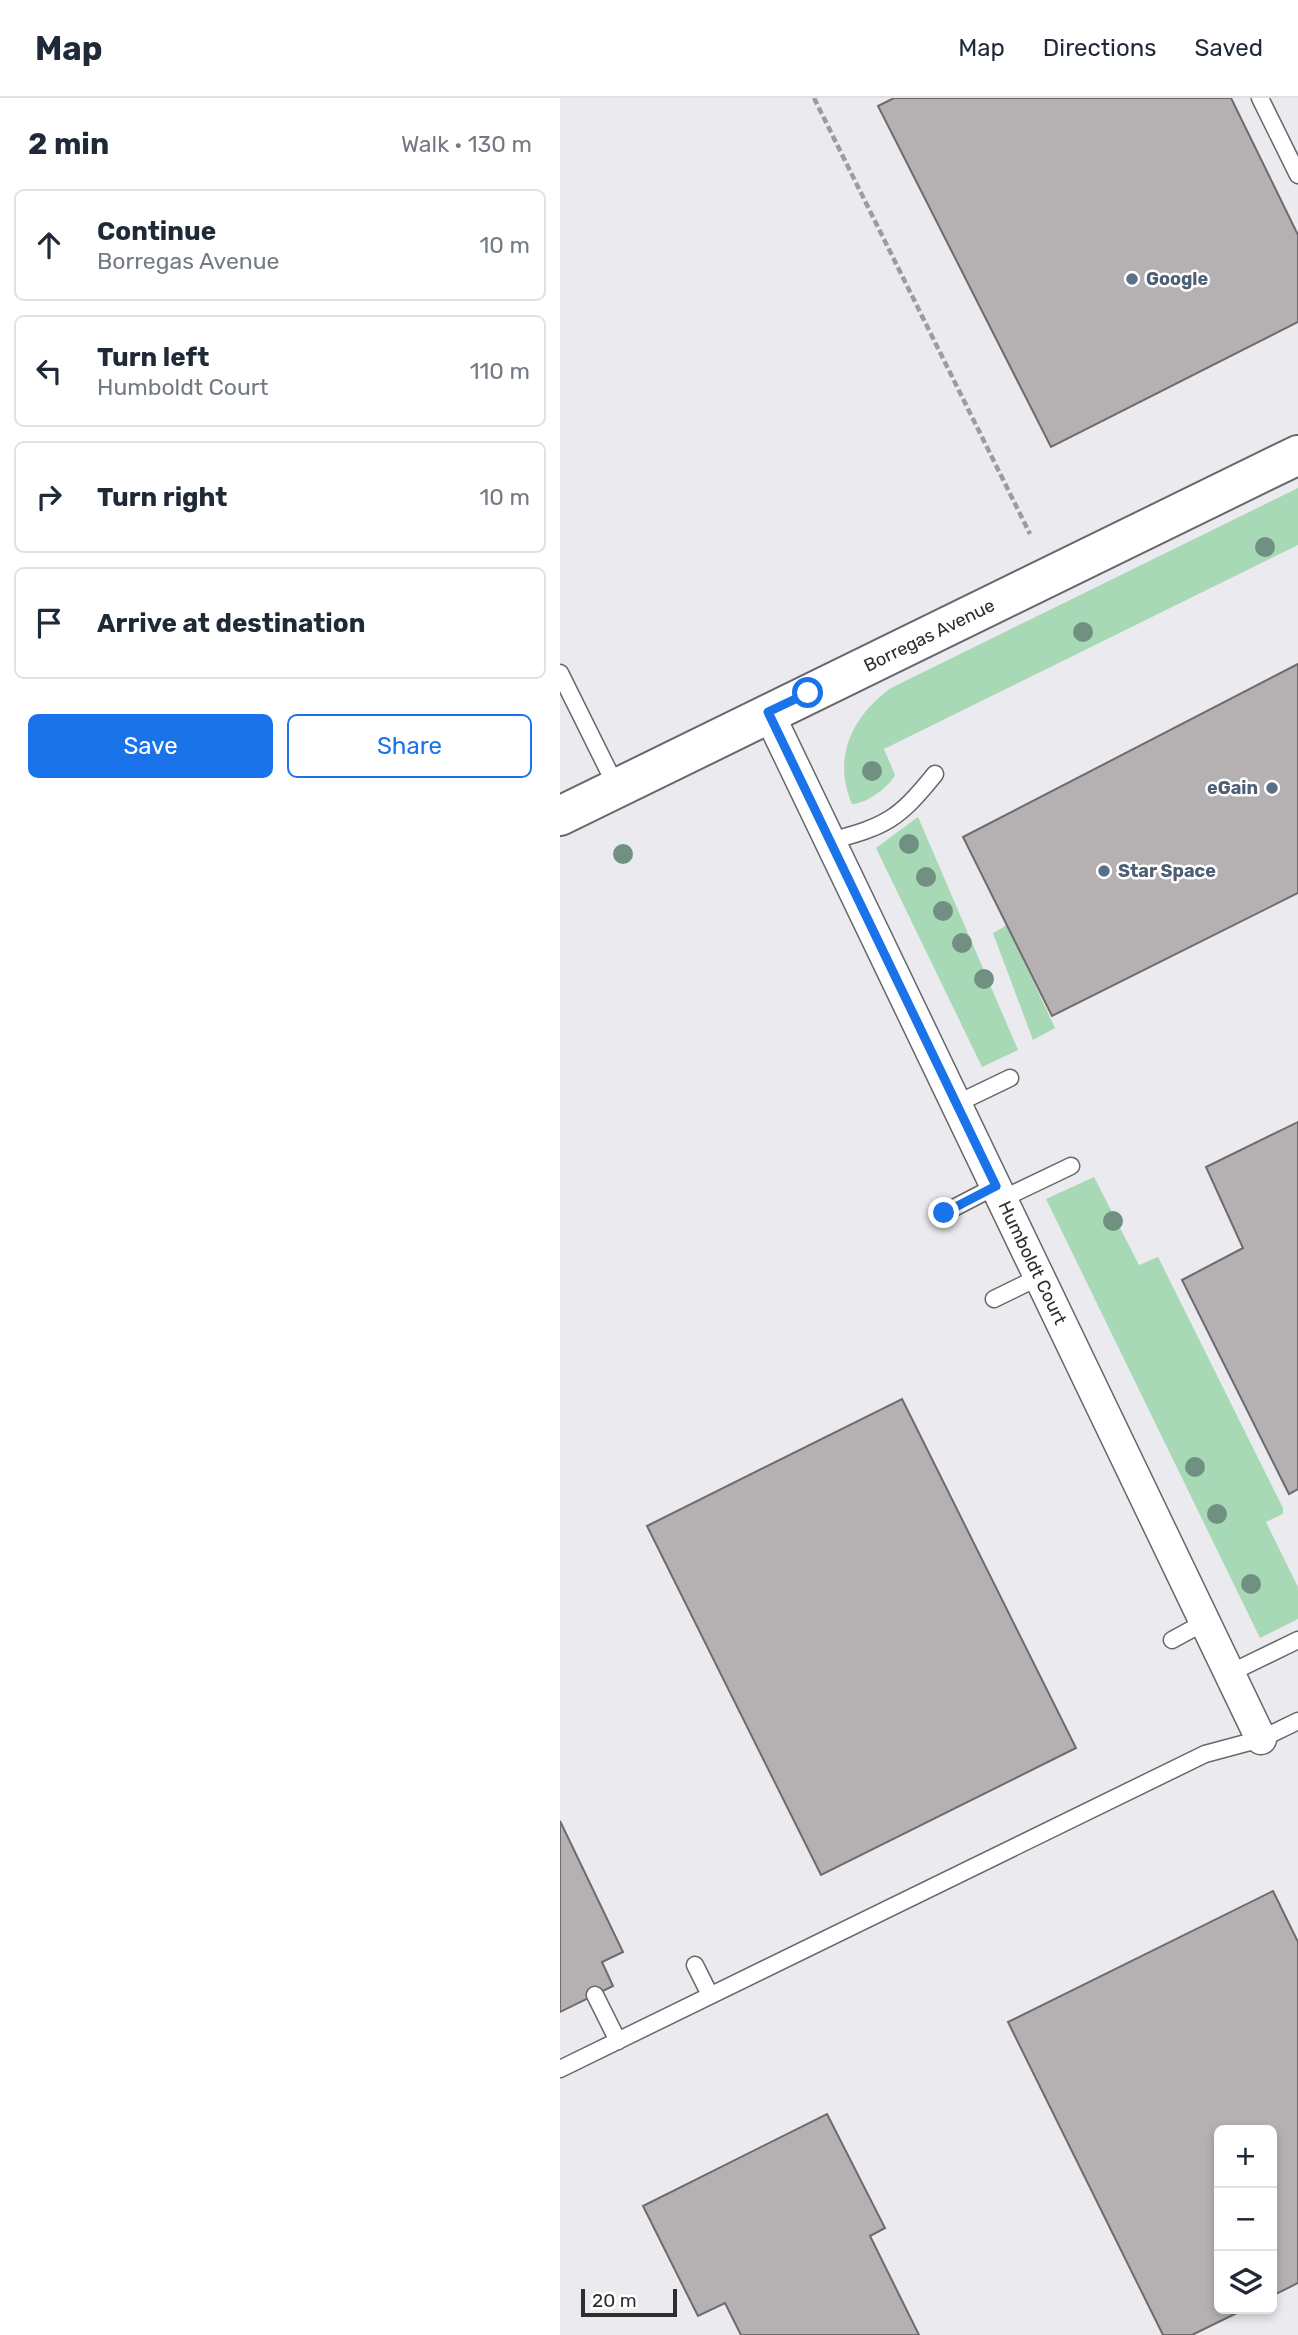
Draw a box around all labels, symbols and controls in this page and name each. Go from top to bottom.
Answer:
text: Map [35,29,103,68]
text: Map [958,34,1005,62]
text: Directions [1043,34,1156,62]
text: Saved [1194,34,1263,62]
text: 2 min [28,126,109,162]
text: Walk · 130 m [401,130,532,158]
text: Continue [97,216,216,247]
icon: ahead [30,226,68,264]
text: 10 m [479,231,530,259]
text: Borregas Avenue [97,247,279,275]
place label: Google [1146,268,1209,290]
marker: Google [1124,271,1140,287]
text: Turn left [97,342,209,373]
icon: left [30,352,68,390]
text: 110 m [470,357,530,385]
text: Humboldt Court [97,373,269,401]
icon: right [30,478,68,516]
text: Turn right [97,482,227,513]
text: 10 m [479,483,530,511]
street label: Borregas Avenue [860,594,998,677]
icon: arrive [30,604,68,642]
text: Arrive at destination [97,608,365,639]
route start [792,677,823,708]
button: Save [28,714,273,778]
button: Share [287,714,532,778]
place label: eGain [1207,777,1258,799]
marker: eGain [1264,780,1280,796]
place label: Star Space [1118,860,1216,882]
marker: Star Space [1096,863,1112,879]
route end [928,1197,959,1228]
street label: Humboldt Court [993,1197,1071,1328]
map controls [1214,2125,1277,2314]
button: + [1214,2125,1277,2188]
button: − [1214,2188,1277,2251]
button: layers [1214,2251,1277,2314]
scale bar [581,2286,677,2318]
text: 20 m [592,2289,637,2312]

